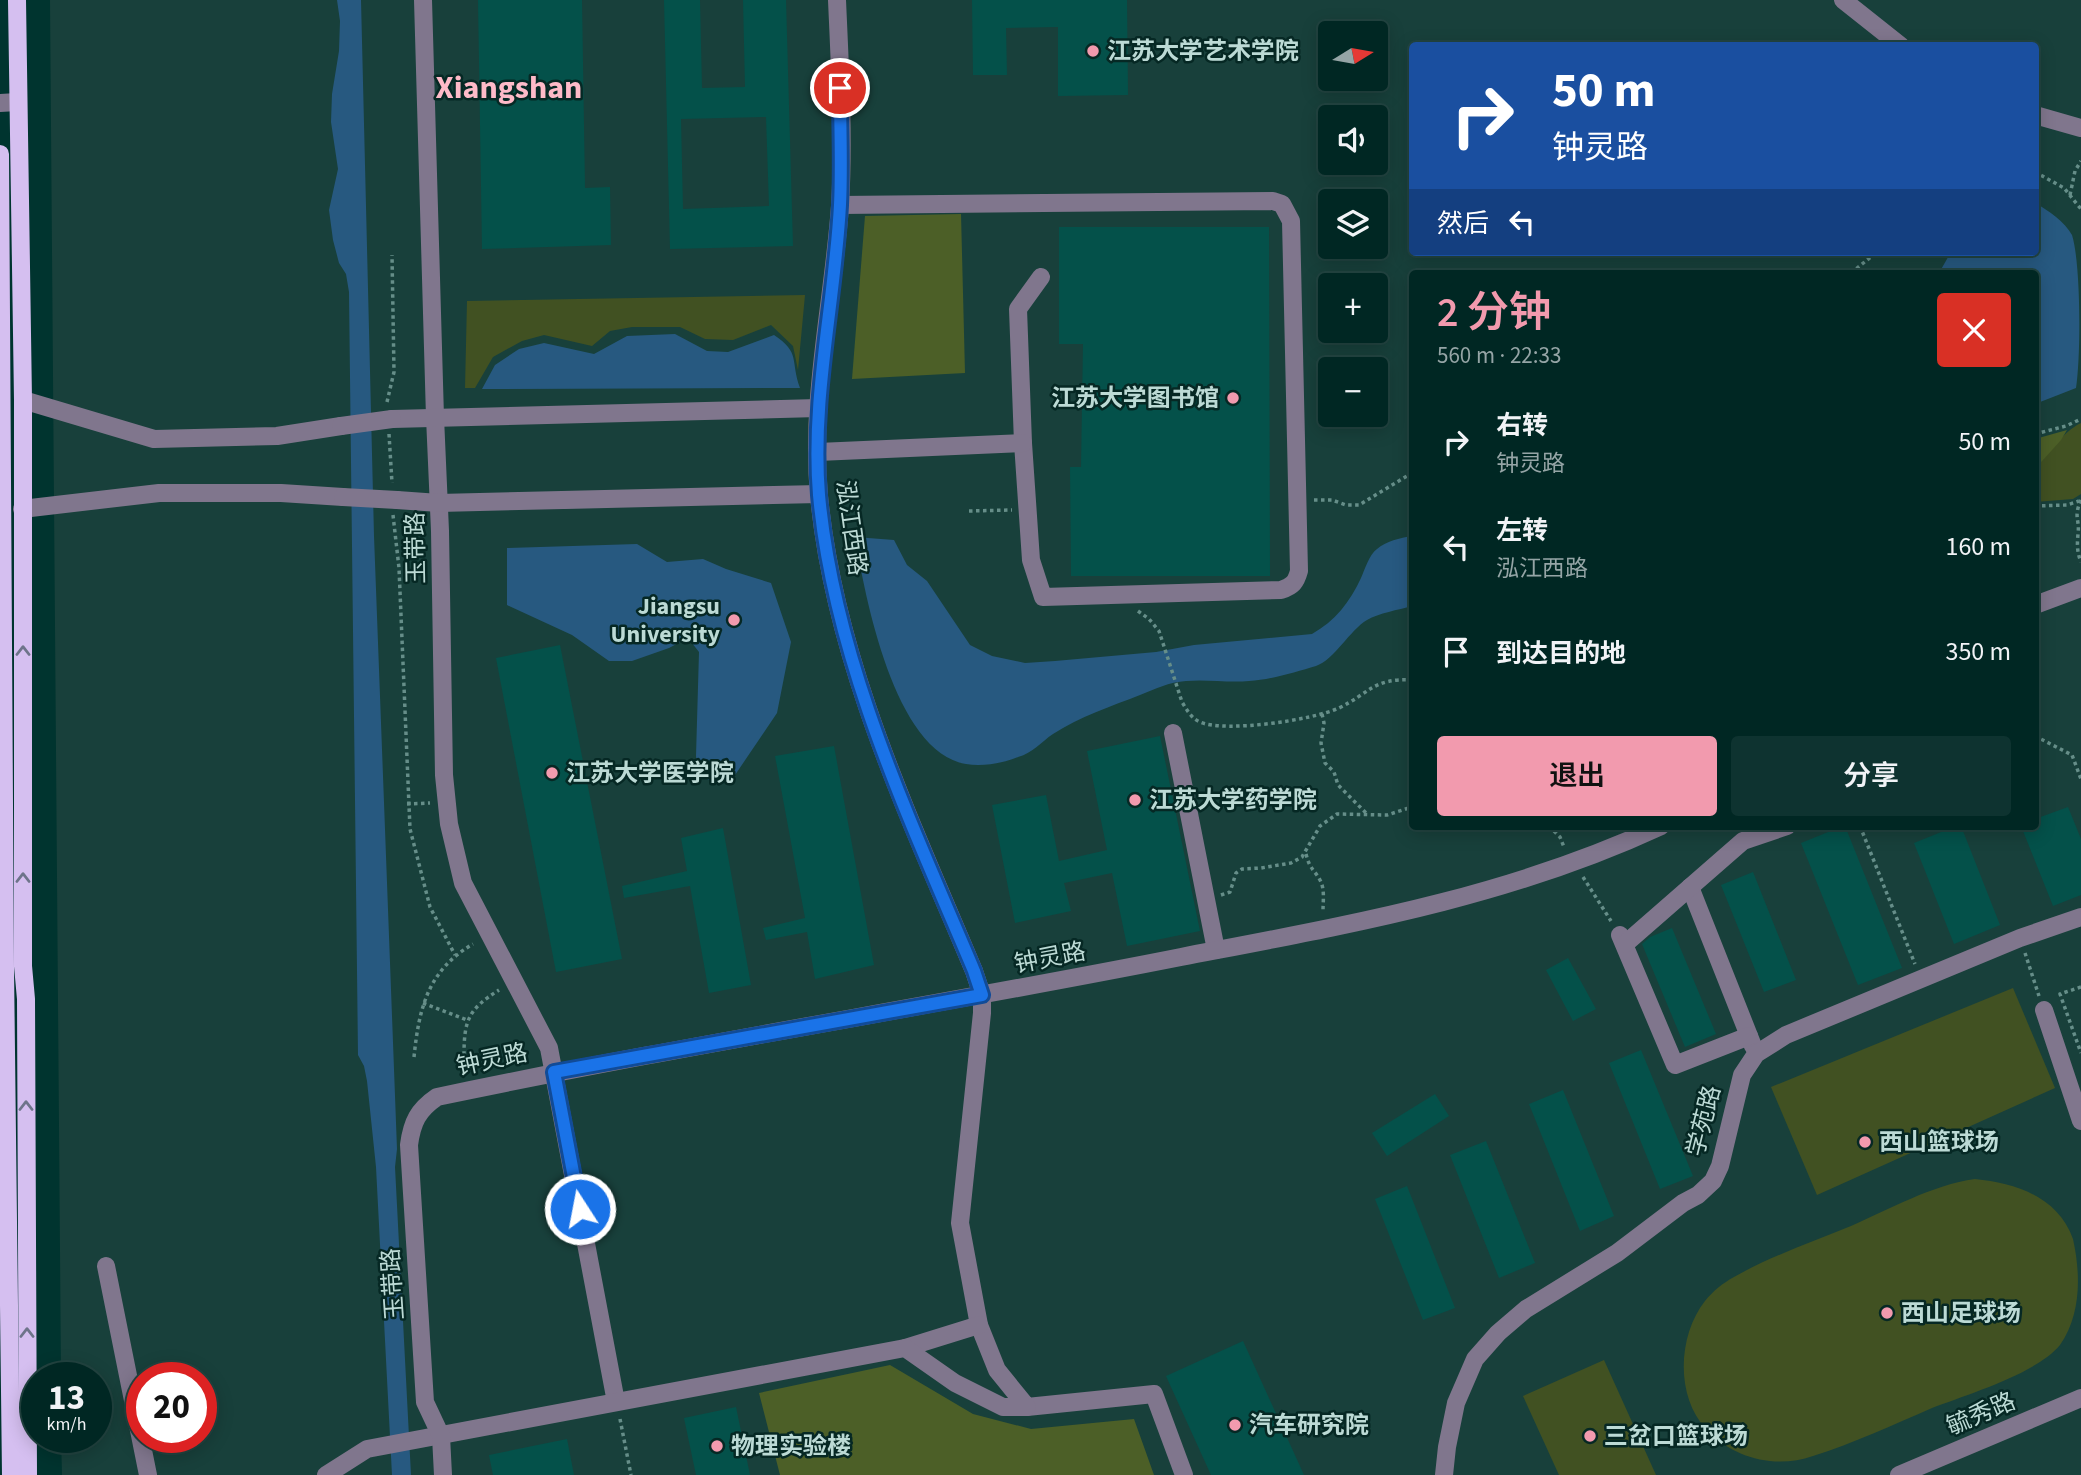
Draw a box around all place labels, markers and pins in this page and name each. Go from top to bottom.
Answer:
place label: 江苏大学艺术学院 [1107,34,1299,69]
marker: 江苏大学艺术学院 [1085,43,1101,59]
pin [810,58,870,118]
place label: 江苏大学图书馆 [1051,381,1219,416]
marker: 江苏大学图书馆 [1225,390,1241,406]
place label: Jiangsu University [611,589,720,652]
marker: Jiangsu University [726,612,742,628]
place label: 江苏大学医学院 [566,756,734,791]
marker: 江苏大学医学院 [544,765,560,781]
place label: 江苏大学药学院 [1149,783,1317,818]
marker: 江苏大学药学院 [1127,792,1143,808]
place label: 西山篮球场 [1879,1125,1999,1160]
marker: 西山篮球场 [1857,1134,1873,1150]
place label: 西山足球场 [1901,1296,2021,1331]
marker: 西山足球场 [1879,1305,1895,1321]
place label: 汽车研究院 [1249,1408,1369,1443]
marker: 汽车研究院 [1227,1417,1243,1433]
place label: 三岔口篮球场 [1604,1419,1748,1454]
marker: 三岔口篮球场 [1582,1428,1598,1444]
place label: 物理实验楼 [731,1429,851,1464]
marker: 物理实验楼 [709,1438,725,1454]

